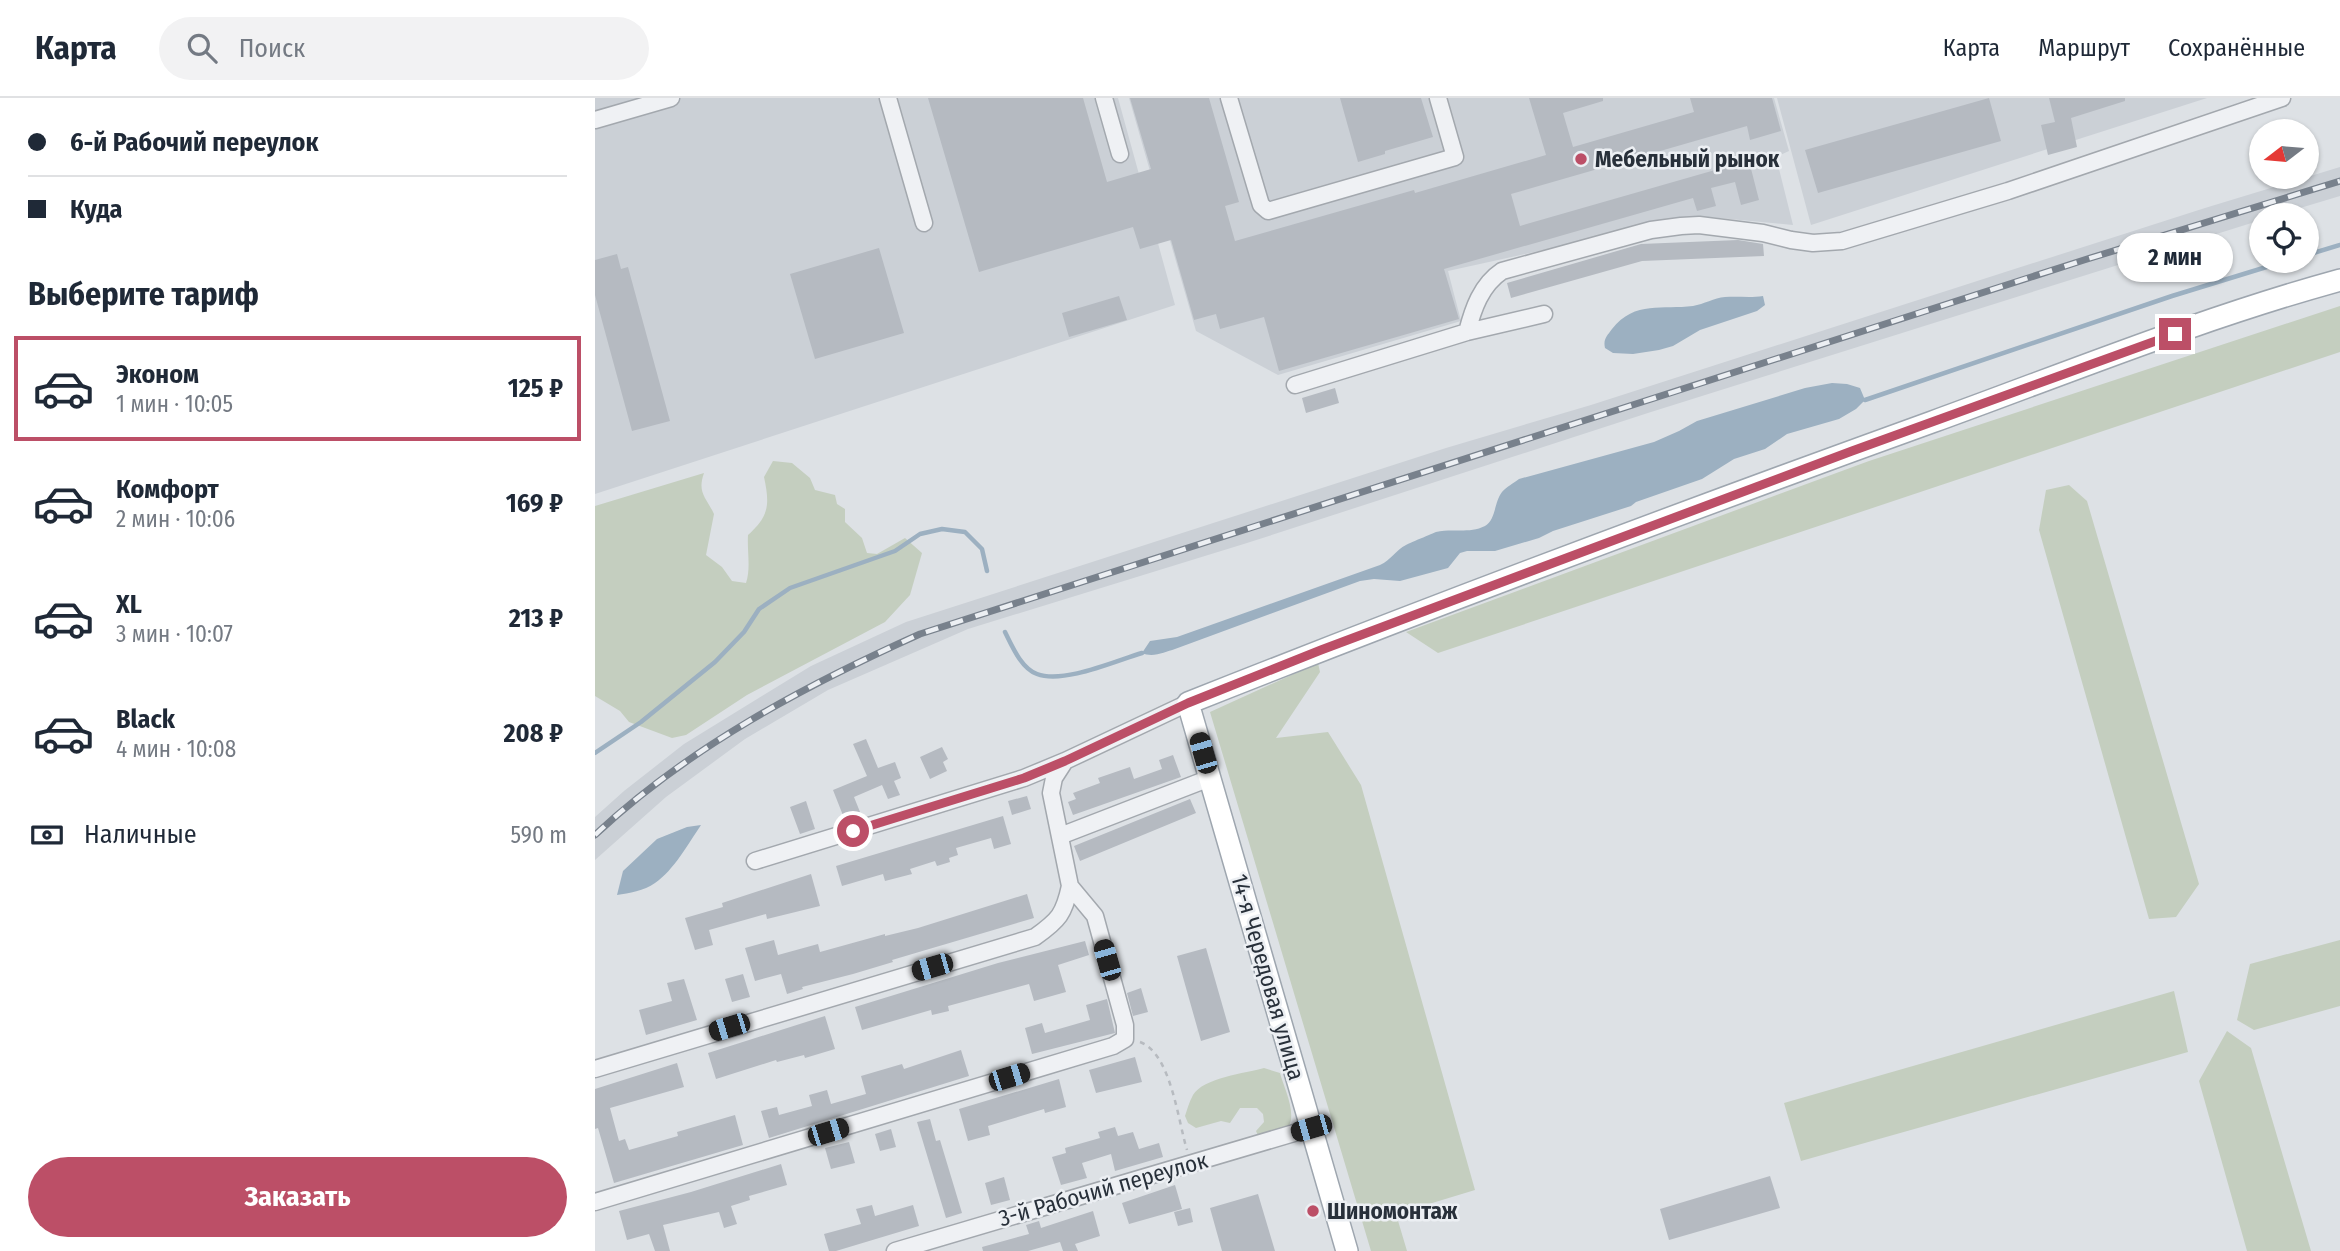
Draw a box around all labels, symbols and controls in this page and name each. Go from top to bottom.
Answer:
search box [159,17,649,80]
text: Карта [35,28,117,68]
icon: search [183,29,221,67]
text: Поиск [239,33,305,64]
text: Карта [1943,34,2000,62]
text: Маршрут [2038,34,2130,62]
text: Сохранённые [2168,34,2305,62]
north arrow [2249,119,2319,189]
map controls [2249,119,2319,273]
text: 6-й Рабочий переулок [70,127,318,158]
place label: Мебельный рынок [1595,145,1780,173]
marker: Мебельный рынок [1573,151,1589,167]
text: Куда [70,194,123,225]
button: locate [2249,203,2319,273]
callout: 2 мин [2117,232,2233,282]
text: 2 мин [2148,243,2202,271]
text: Выберите тариф [28,275,259,313]
route end [2159,318,2191,350]
icon: car [32,357,95,420]
text: Эконом [116,359,199,390]
text: 125 ₽ [508,373,563,404]
text: 1 мин · 10:05 [116,390,233,418]
icon: car [32,472,95,535]
text: Комфорт [116,474,219,505]
text: 169 ₽ [506,488,563,519]
text: 2 мин · 10:06 [116,505,235,533]
icon: car [32,587,95,650]
text: XL [116,589,142,620]
text: 213 ₽ [509,603,563,634]
text: 3 мин · 10:07 [116,620,233,648]
icon: car [32,702,95,765]
text: Black [116,704,175,735]
text: 208 ₽ [504,718,563,749]
car [1188,730,1219,776]
text: 4 мин · 10:08 [116,735,236,763]
route start [837,815,869,847]
icon: cash [28,816,66,854]
text: Наличные [84,819,197,850]
text: 590 m [511,821,567,849]
street label: 14-я Чередовая улица [1225,871,1311,1083]
car [1092,937,1123,983]
car [909,951,956,983]
car [706,1011,753,1043]
car [986,1061,1033,1093]
car [1288,1112,1335,1144]
car [805,1116,852,1148]
street label: 3-й Рабочий переулок [995,1146,1211,1232]
button: Заказать [28,1157,567,1237]
place label: Шиномонтаж [1327,1197,1458,1225]
marker: Шиномонтаж [1305,1203,1321,1219]

